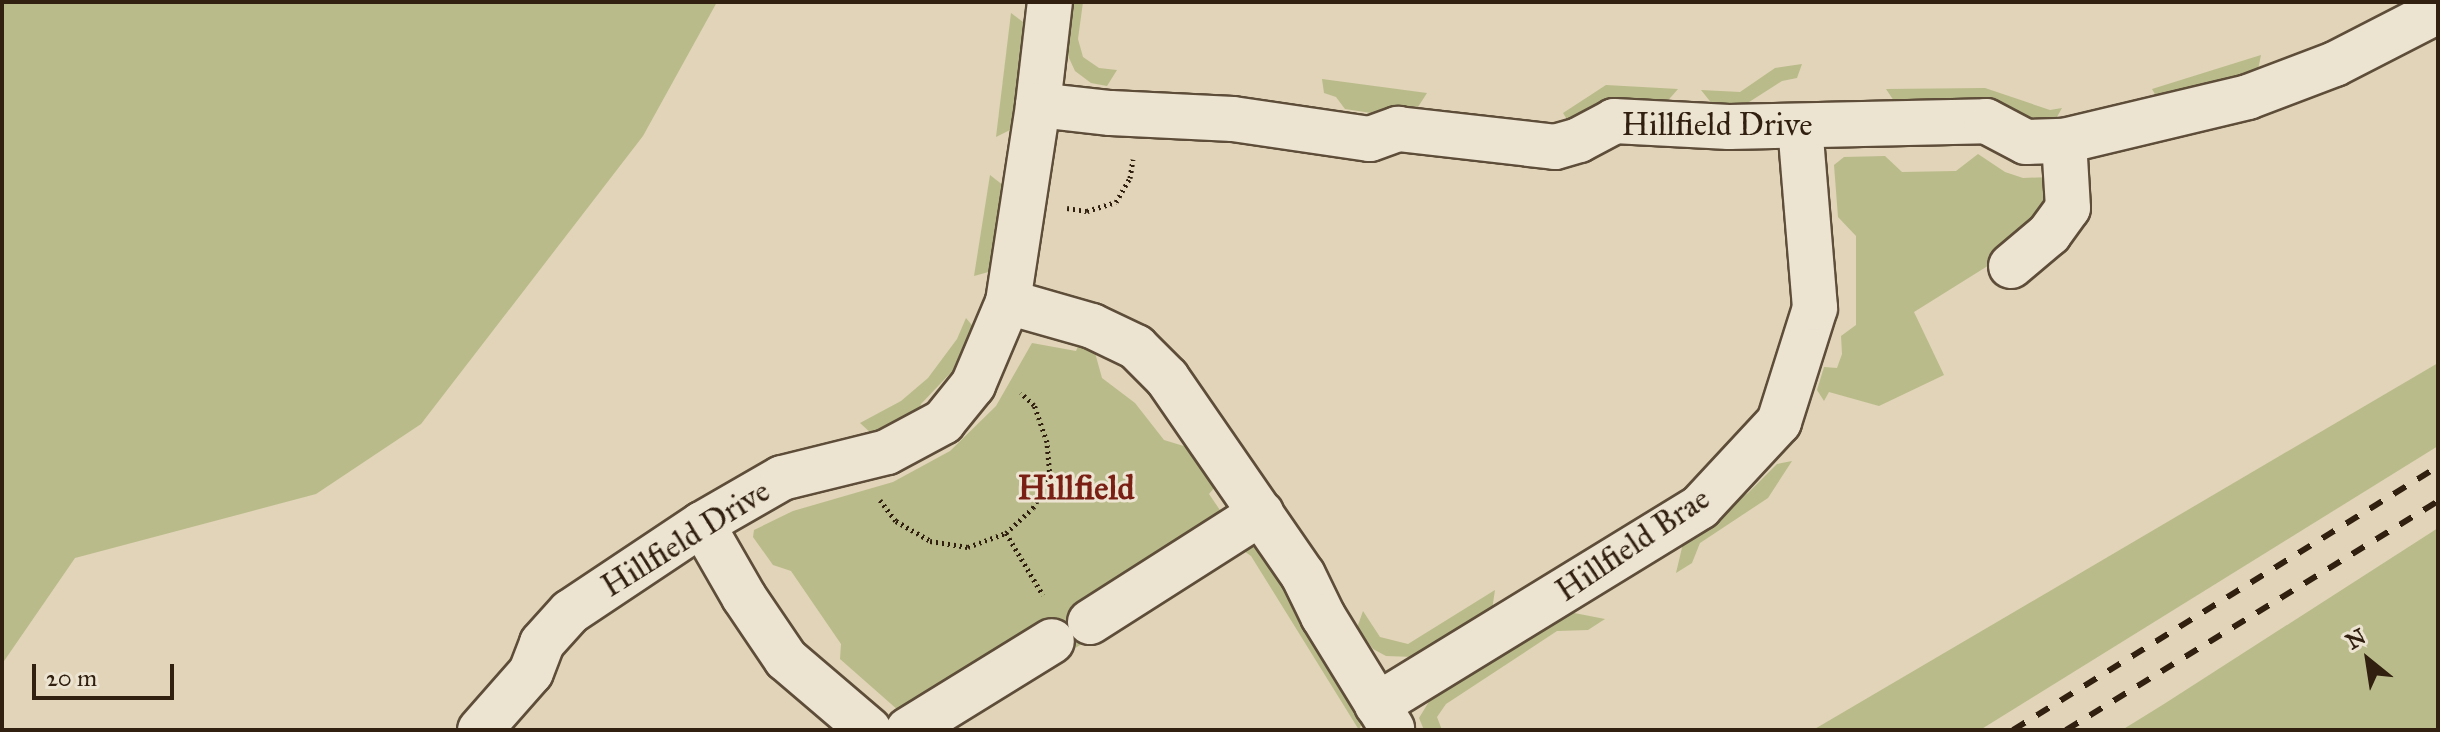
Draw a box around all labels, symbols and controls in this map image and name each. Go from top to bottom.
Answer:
street label: Hillfield Drive [1621,106,1813,144]
district label: Hillfield [1017,468,1135,508]
street label: Hillfield Drive [595,472,777,606]
street label: Hillfield Brae [1549,480,1717,610]
north arrow [2328,620,2408,700]
text: N [2341,622,2371,655]
scale bar [36,648,178,698]
text: 20 m [46,663,97,693]

